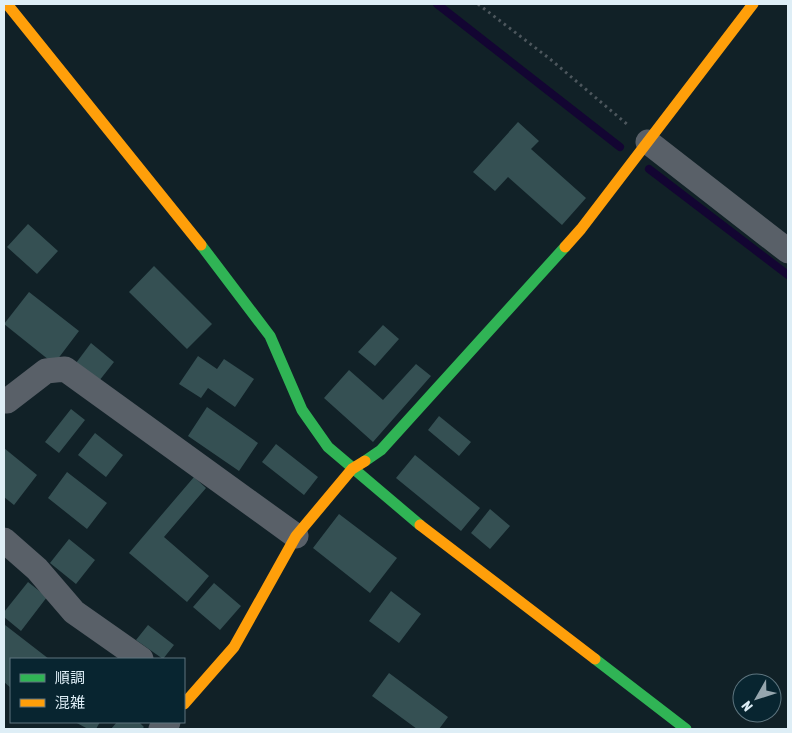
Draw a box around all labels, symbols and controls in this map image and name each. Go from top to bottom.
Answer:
legend [10,658,185,723]
text: 順調 [55,669,85,686]
north arrow [732,673,782,723]
text: 混雑 [55,694,85,711]
text: N [738,698,756,714]

